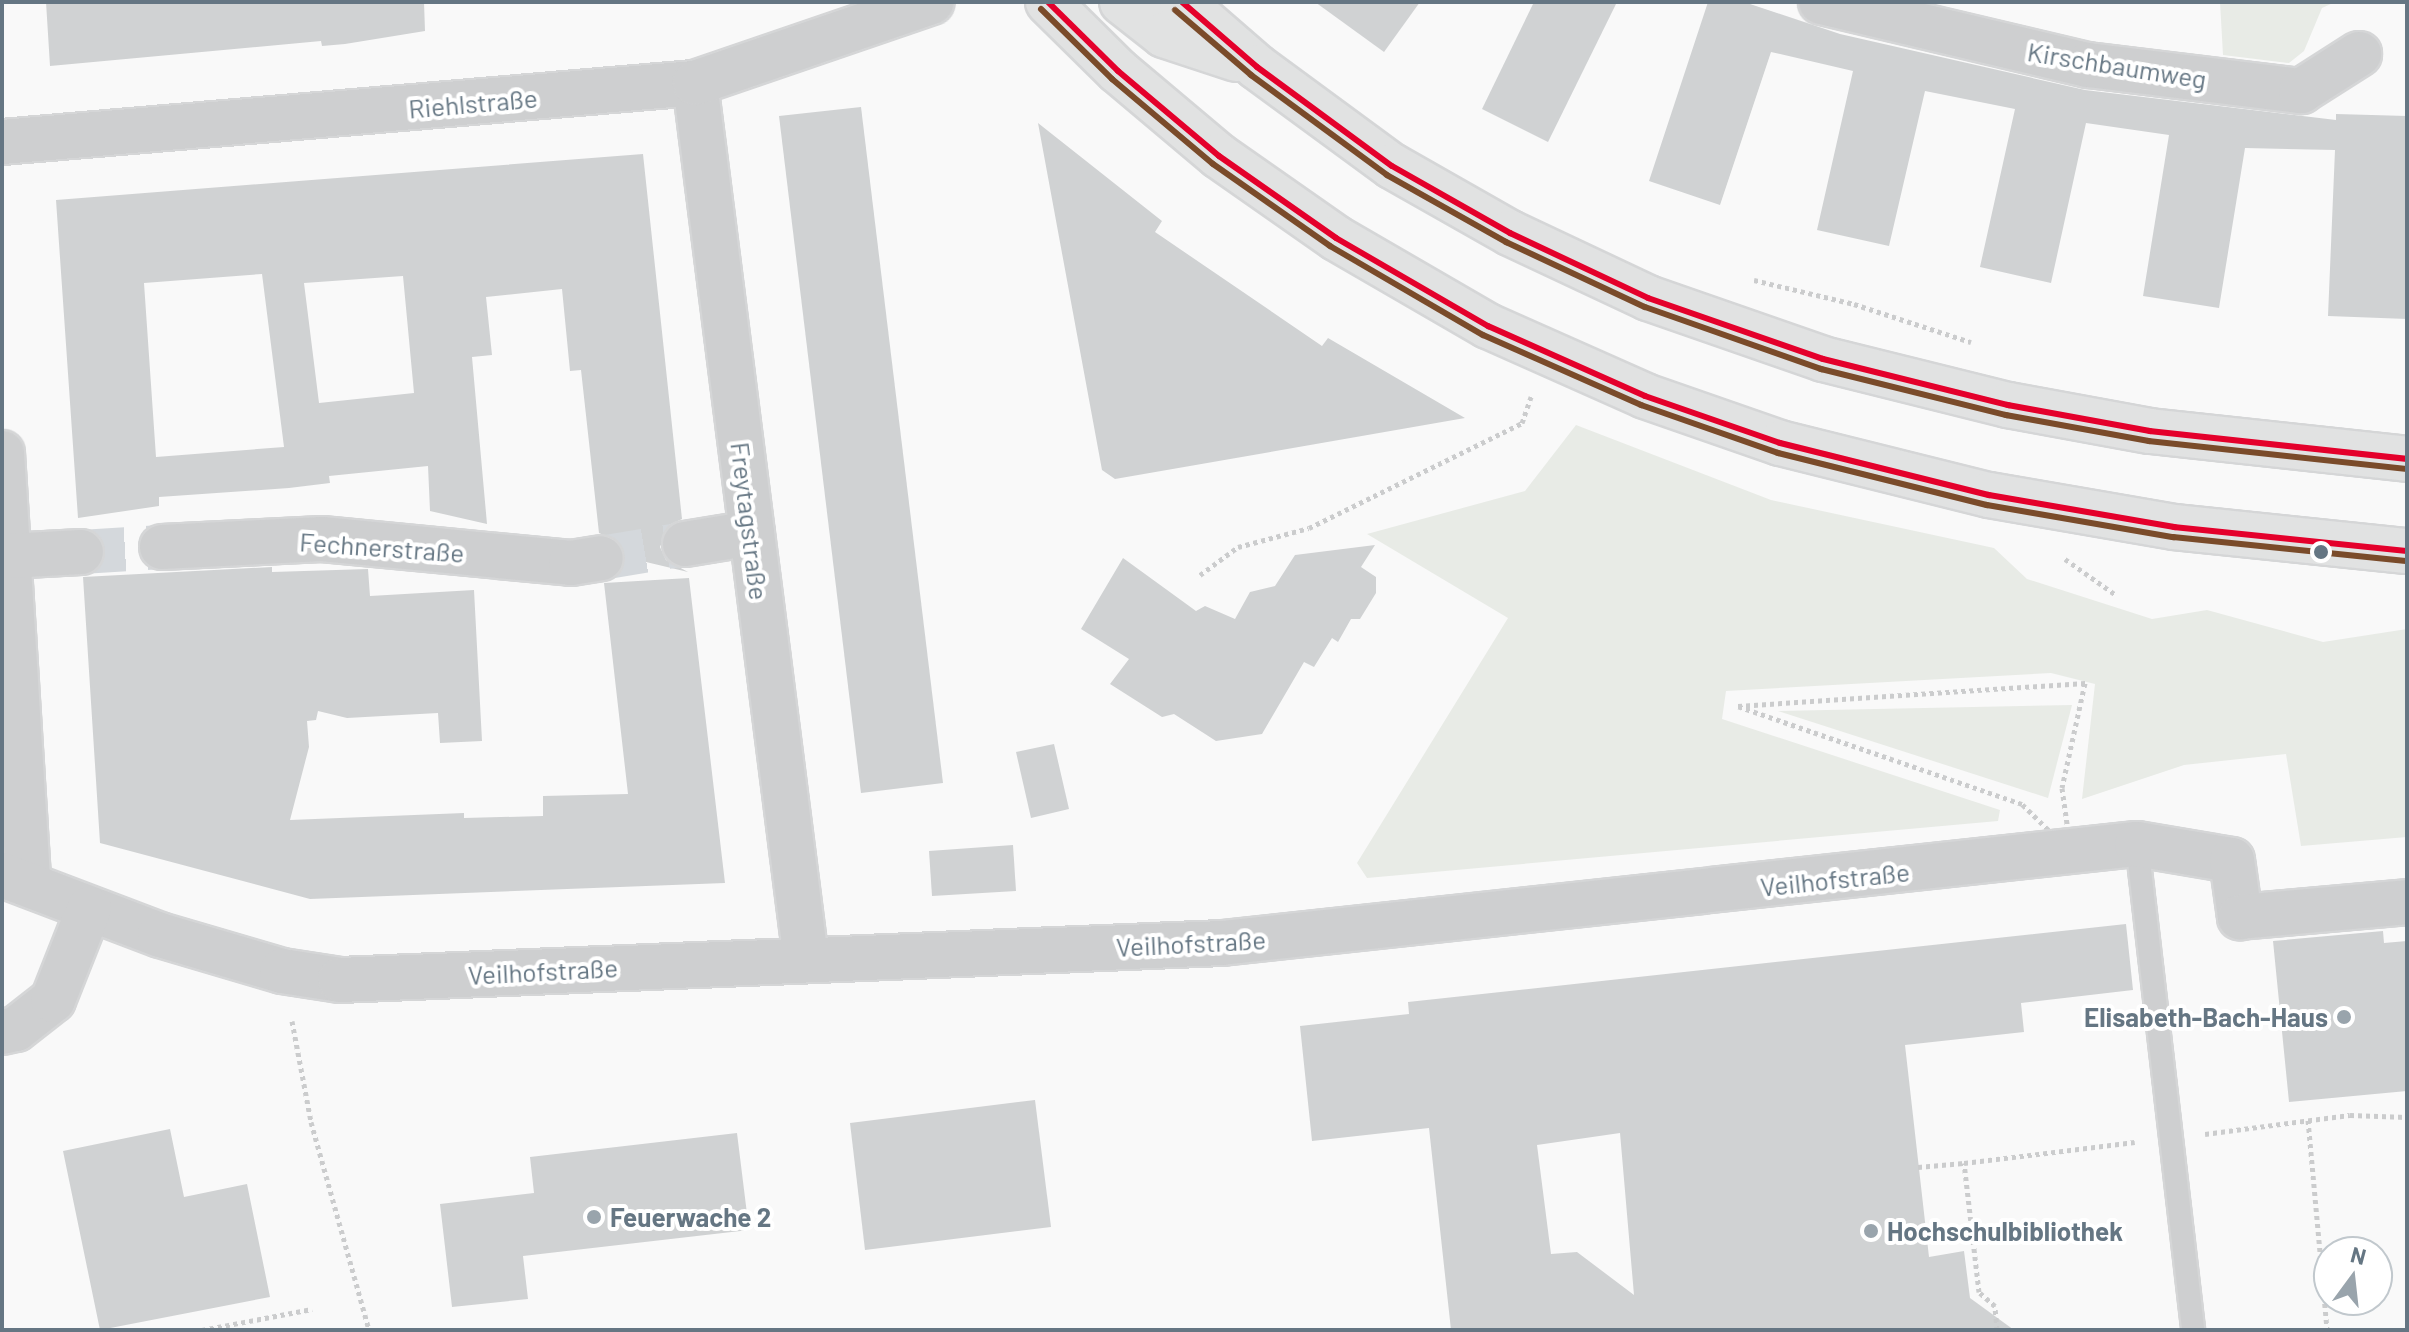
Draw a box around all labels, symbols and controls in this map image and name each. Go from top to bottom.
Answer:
street label: Kirschbaumweg [2025,35,2209,95]
street label: Riehlstraße [407,82,539,124]
street label: Freytagstraße [725,440,775,602]
street label: Fechnerstraße [299,526,465,568]
unlabelled marker [2313,544,2329,560]
street label: Veilhofstraße [1759,856,1911,902]
street label: Veilhofstraße [1115,923,1267,963]
street label: Veilhofstraße [467,951,619,991]
place label: Elisabeth-Bach-Haus [2084,1001,2328,1033]
marker: Elisabeth-Bach-Haus [2335,1008,2353,1026]
place label: Feuerwache 2 [610,1201,771,1233]
marker: Feuerwache 2 [585,1208,603,1226]
place label: Hochschulbibliothek [1887,1215,2123,1247]
marker: Hochschulbibliothek [1862,1222,1880,1240]
north arrow [2313,1236,2393,1316]
text: N [2348,1240,2369,1269]

